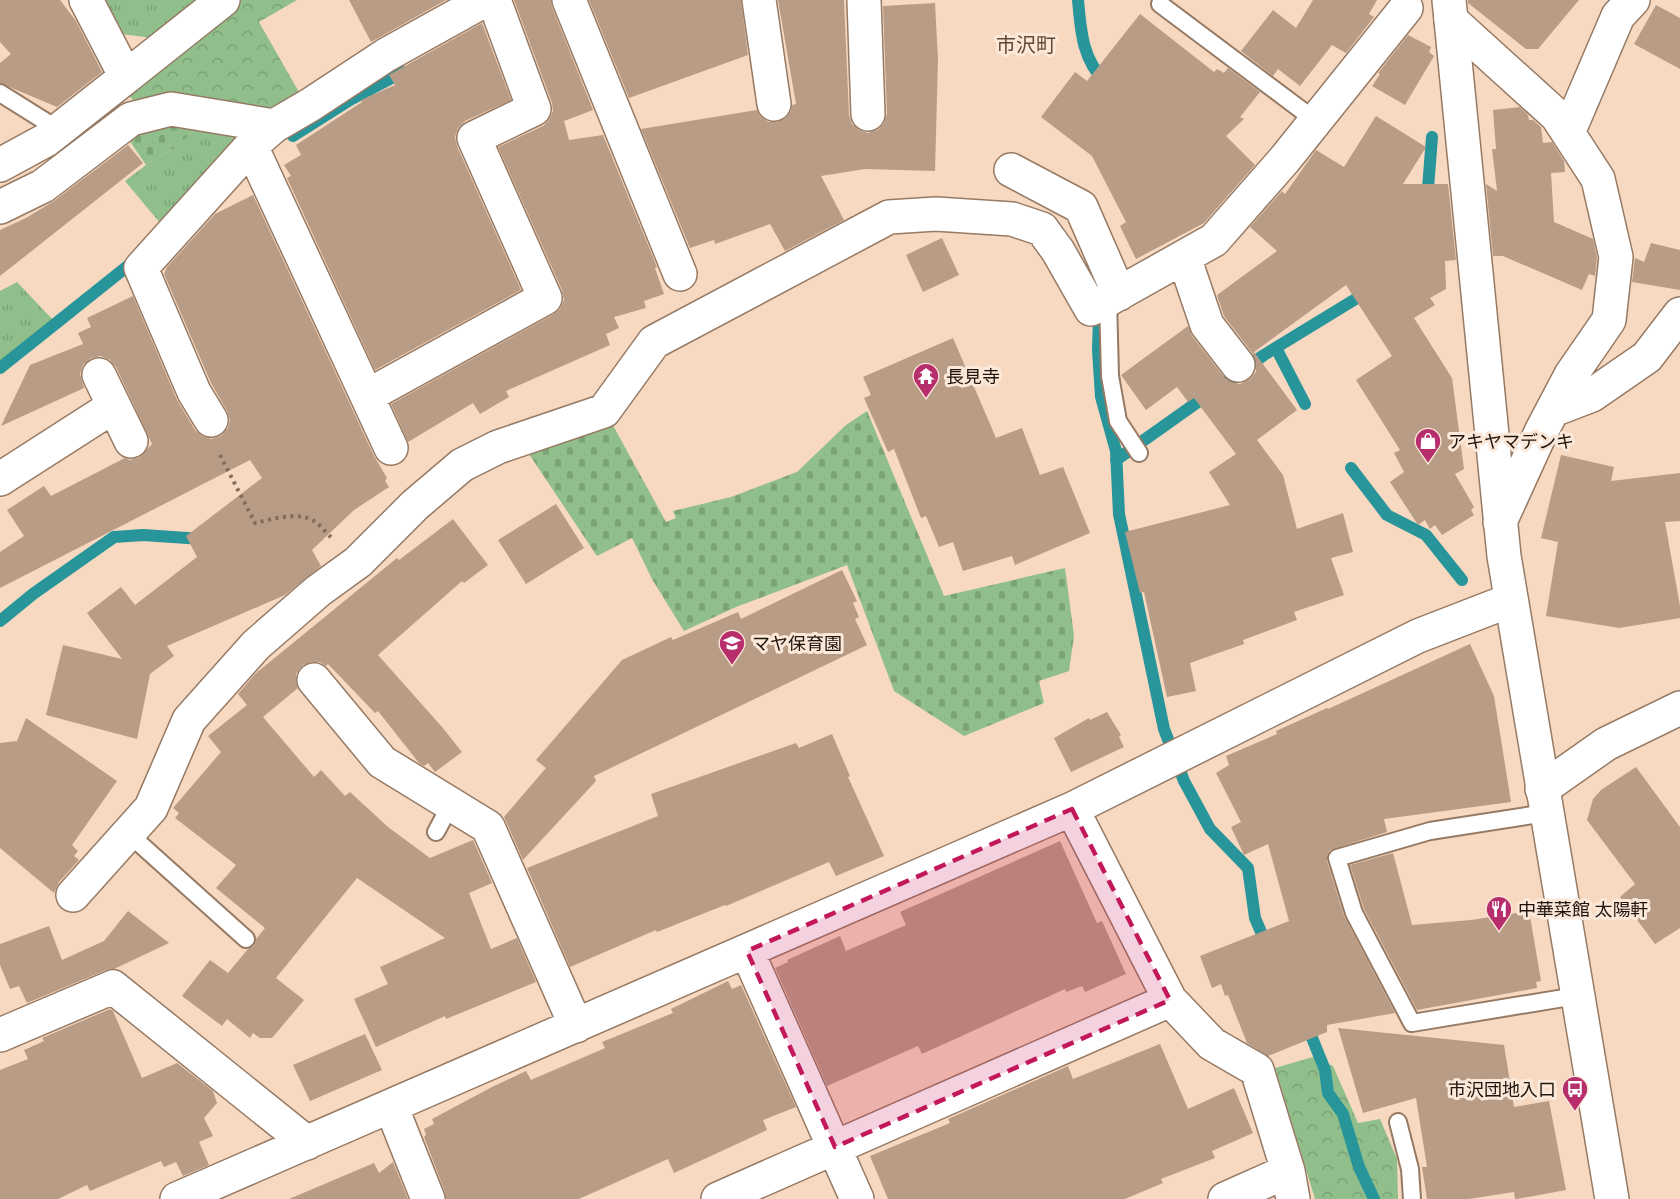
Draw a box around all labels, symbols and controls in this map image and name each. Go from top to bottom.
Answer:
district label: 市沢町 [996,32,1056,56]
temple icon: 長見寺 [911,361,941,399]
place label: 長見寺 [946,365,1000,387]
shop icon: アキヤマデンキ [1413,426,1443,464]
place label: アキヤマデンキ [1448,430,1574,452]
school or university icon: マヤ保育園 [717,628,747,666]
place label: マヤ保育園 [752,632,842,654]
restaurant icon: 中華菜館 太陽軒 [1484,894,1514,932]
place label: 中華菜館 太陽軒 [1518,898,1649,920]
bus stop icon: 市沢団地入口 [1560,1074,1590,1112]
place label: 市沢団地入口 [1448,1078,1556,1100]

